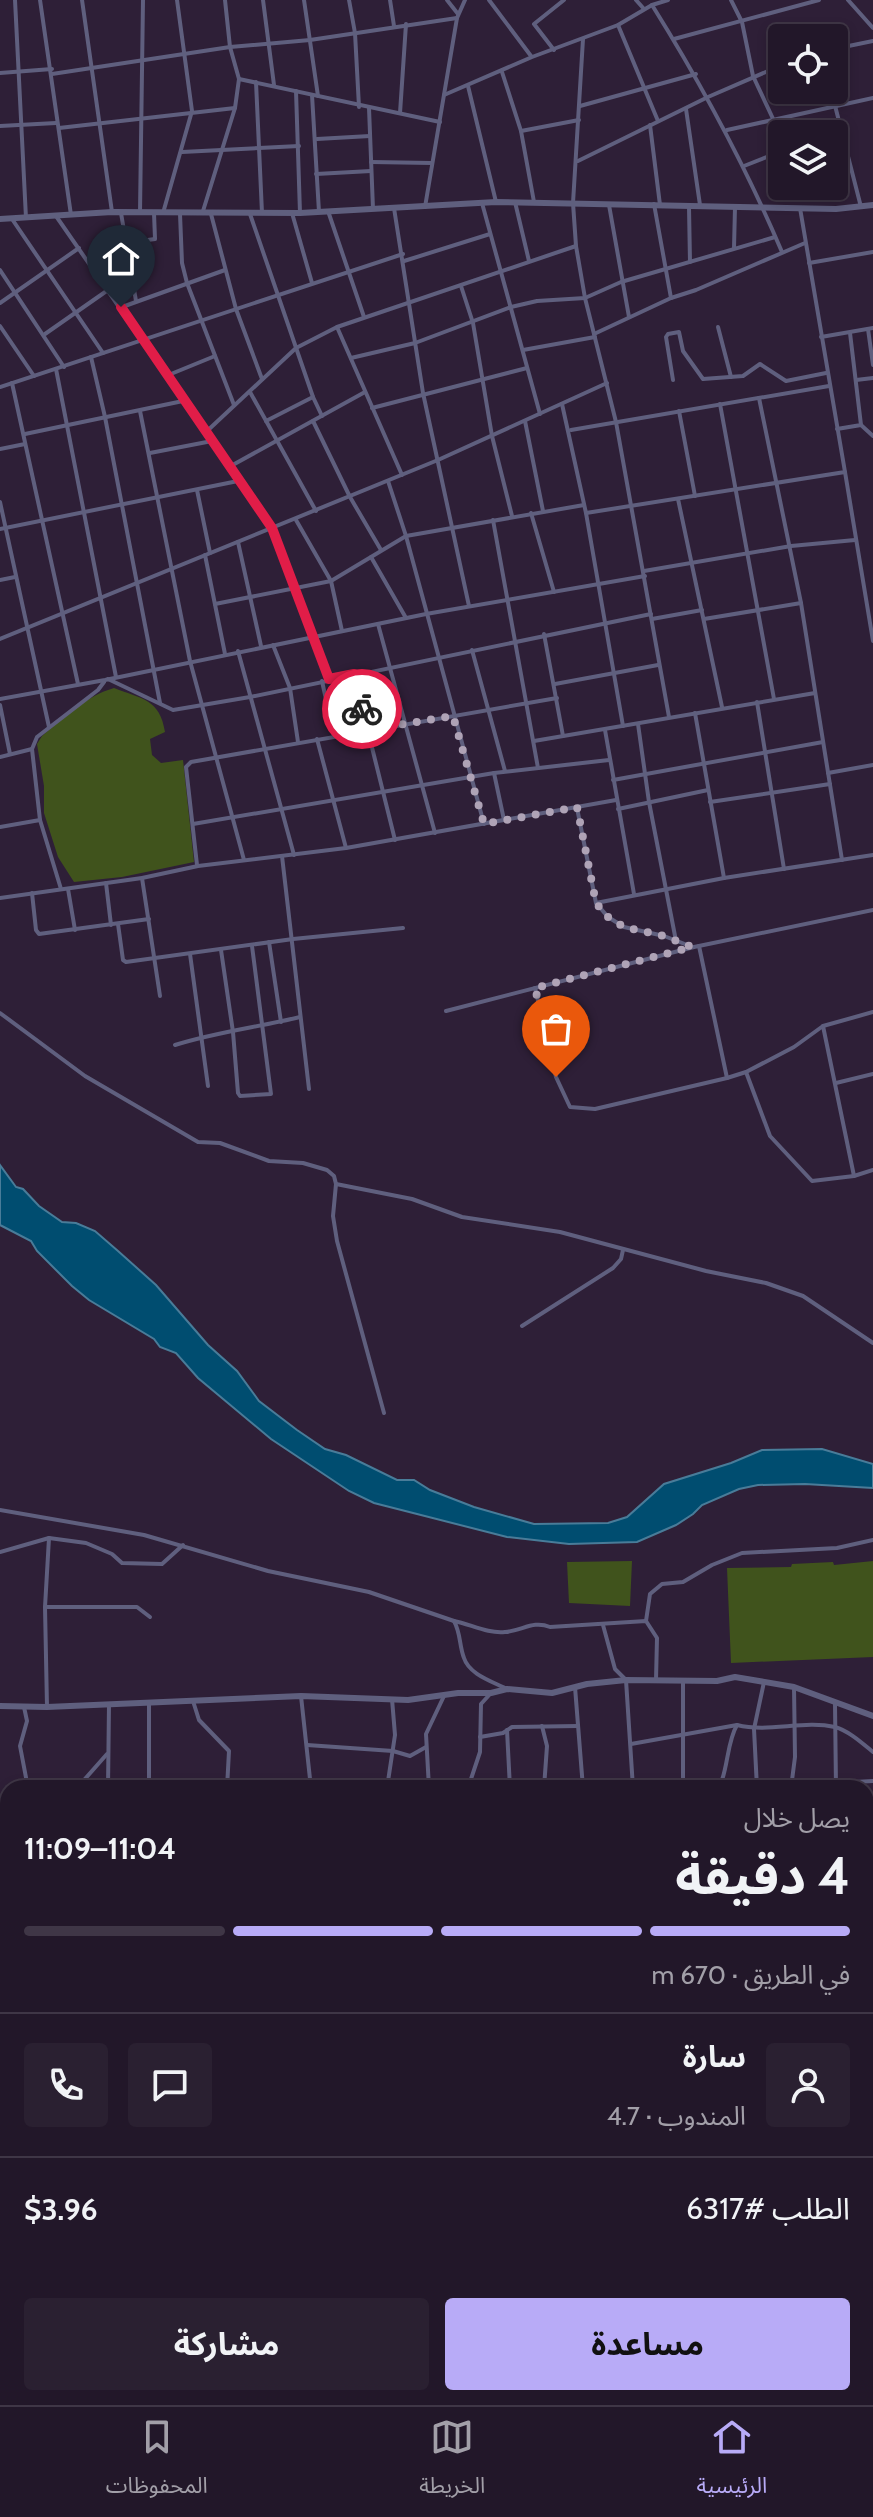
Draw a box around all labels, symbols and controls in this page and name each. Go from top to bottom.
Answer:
map controls [768,24,848,200]
button: locate [768,24,848,104]
button: layers [768,120,848,200]
pin [87,225,155,307]
icon: home [99,237,143,281]
courier [322,669,402,749]
icon: bike [340,687,384,731]
pin [522,995,590,1077]
icon: bag [534,1007,578,1051]
text: يصل خلال [744,1802,850,1834]
text: 11:04–11:09 [24,1830,176,1867]
text: 4 دقيقة [675,1844,850,1907]
text: في الطريق · 670 m [652,1959,850,1991]
text: سارة [683,2038,746,2075]
button: phone [24,2043,108,2127]
button: chat [128,2043,212,2127]
button: person [766,2043,850,2127]
text: المندوب · 4.7 [607,2100,746,2132]
text: الطلب #6317 [686,2190,850,2227]
text: $3.96 [24,2191,98,2228]
button: مشاركة [24,2298,429,2390]
button: مساعدة [445,2298,850,2390]
tab: المحفوظات [106,2415,208,2509]
tab: الخريطة [419,2415,485,2509]
tab: الرئيسية [697,2415,767,2509]

